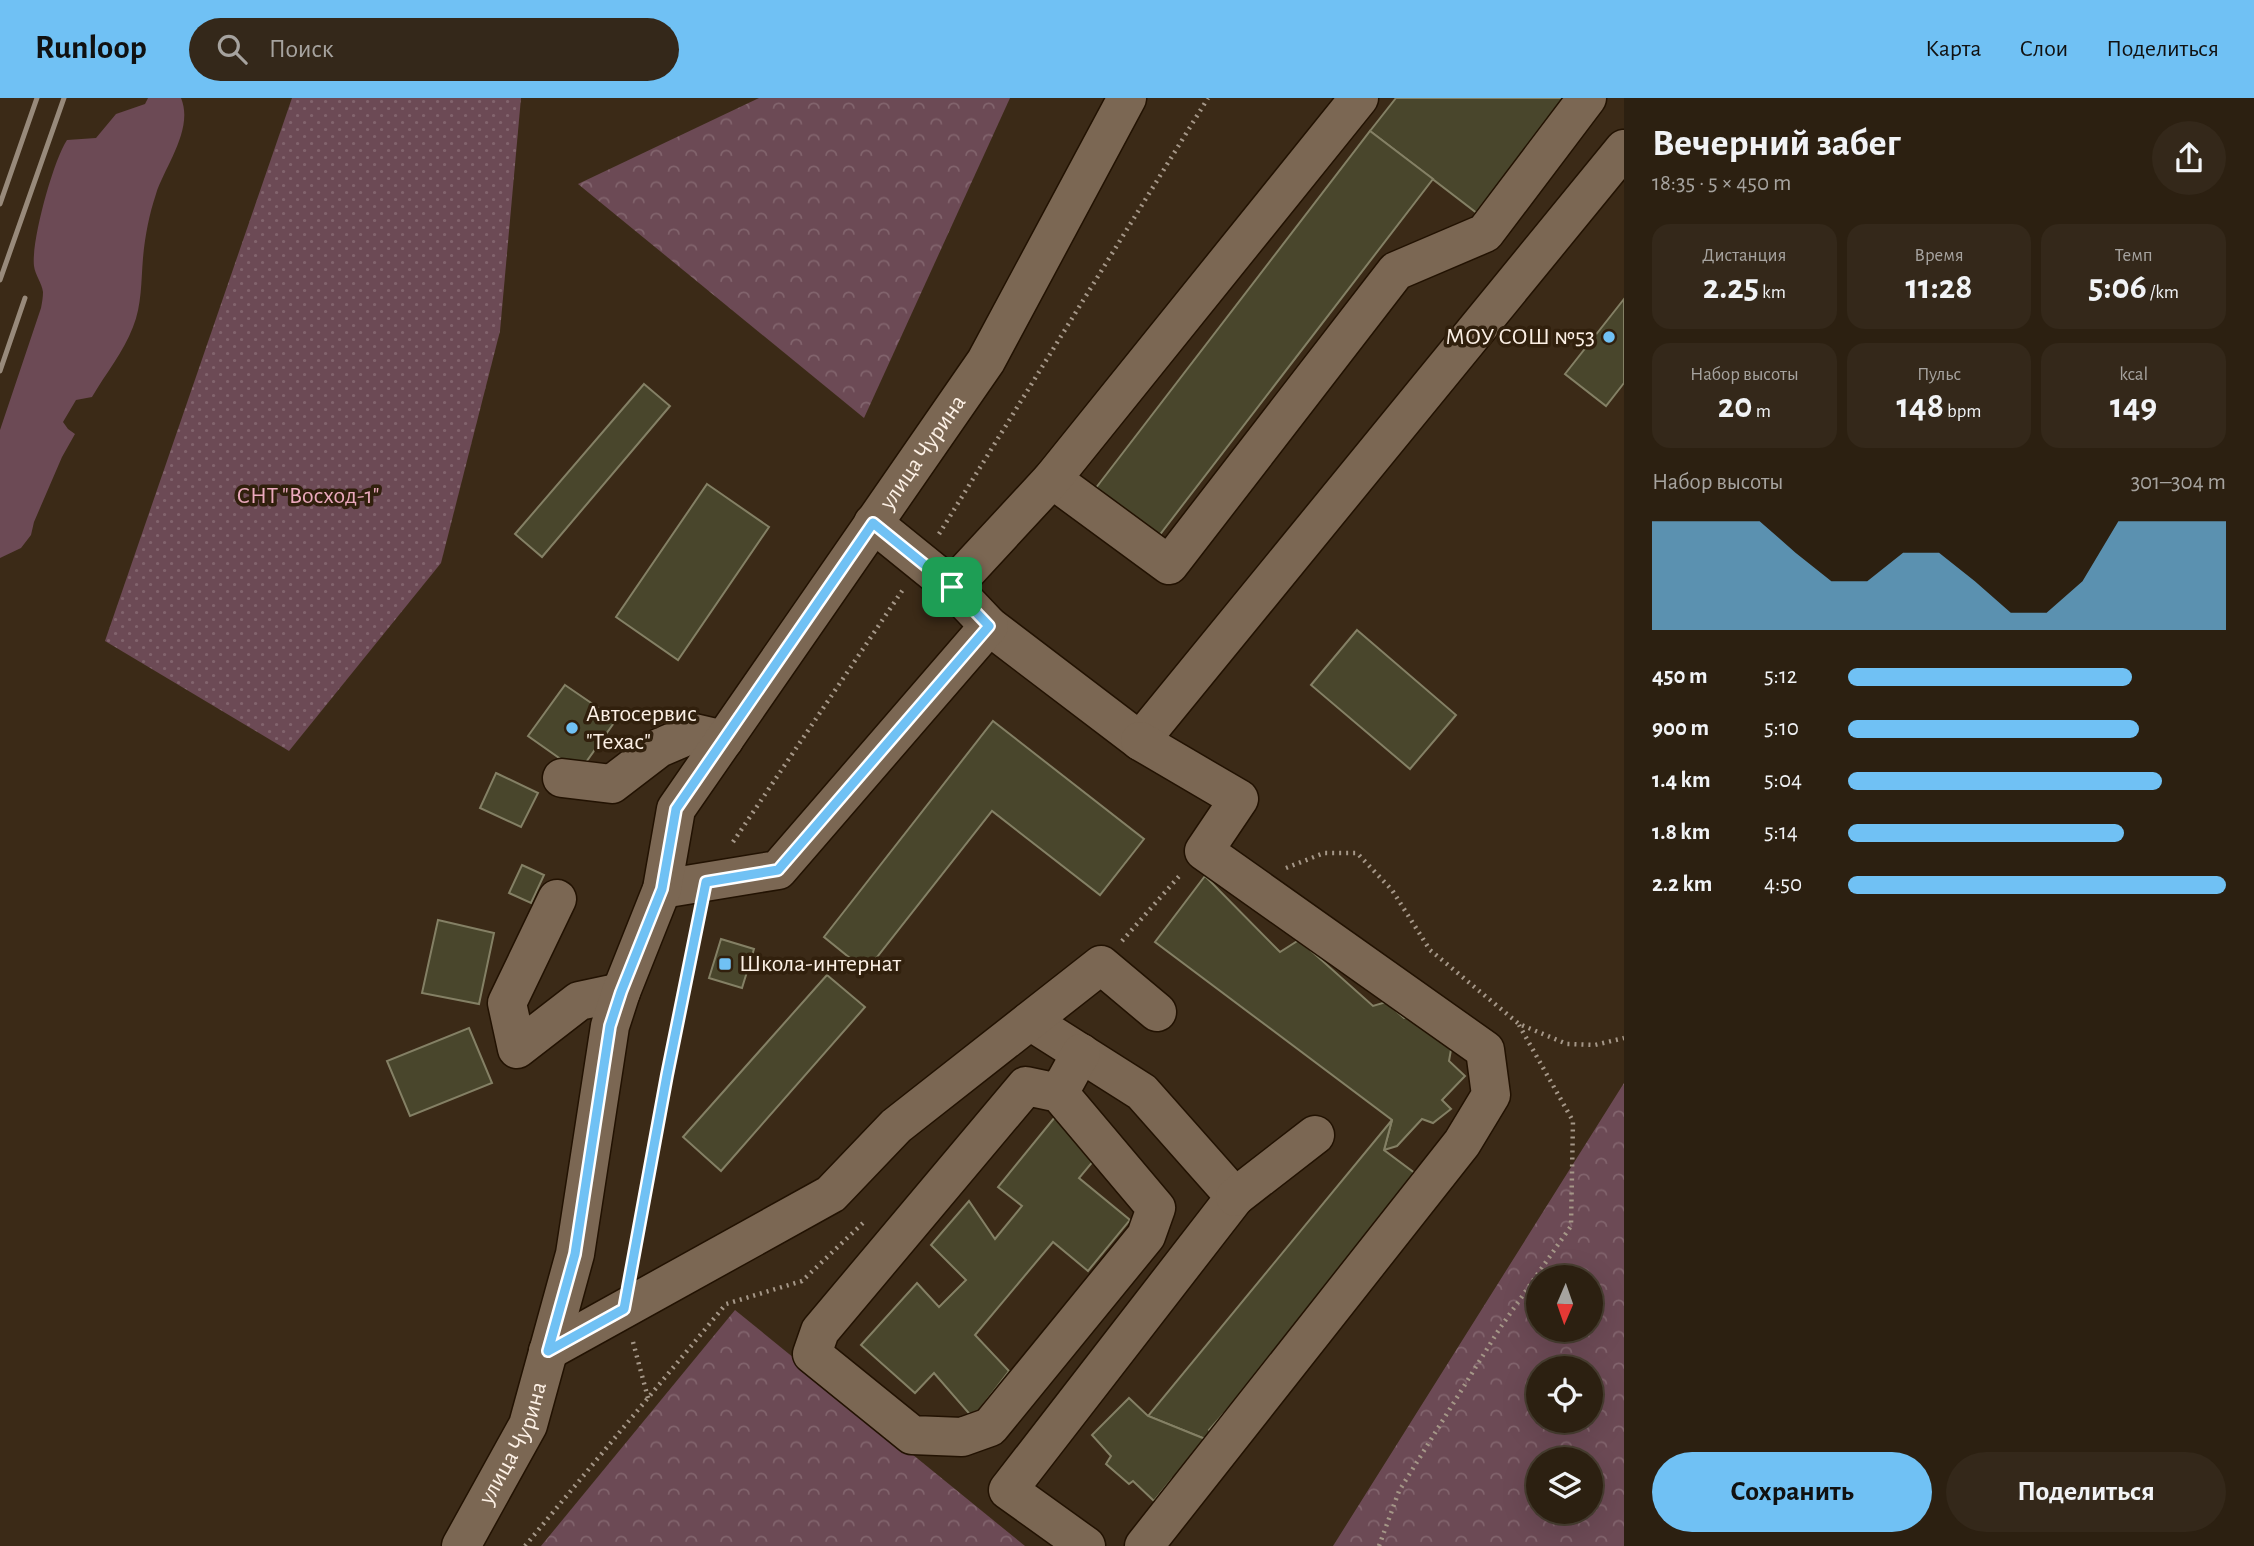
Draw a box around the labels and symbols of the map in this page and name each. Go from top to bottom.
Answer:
place label: МОУ СОШ №53 [1445,325,1595,349]
marker: МОУ СОШ №53 [1601,329,1617,345]
street label: улица Чурина [875,391,971,515]
park label: СНТ "Восход-1" [237,484,379,508]
pin [922,557,982,617]
place label: Автосервис "Техас" [586,702,697,754]
marker: Автосервис "Техас" [564,720,580,736]
place label: Школа-интернат [739,952,902,976]
marker: Школа-интернат [717,956,733,972]
north arrow [1526,1265,1603,1342]
street label: улица Чурина [474,1379,551,1509]

